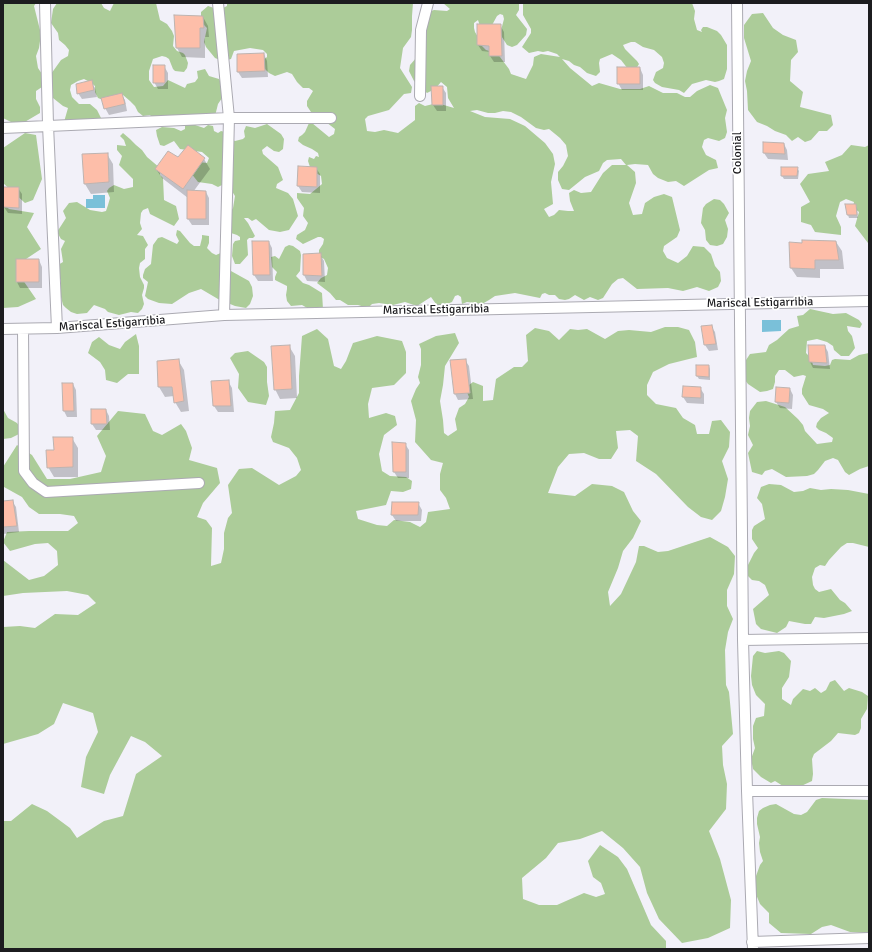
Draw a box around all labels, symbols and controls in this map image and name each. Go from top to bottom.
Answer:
street label: Colonial [731,132,745,174]
street label: Mariscal Estigarribia [706,295,814,311]
street label: Mariscal Estigarribia [382,302,490,318]
street label: Mariscal Estigarribia [58,313,166,335]

